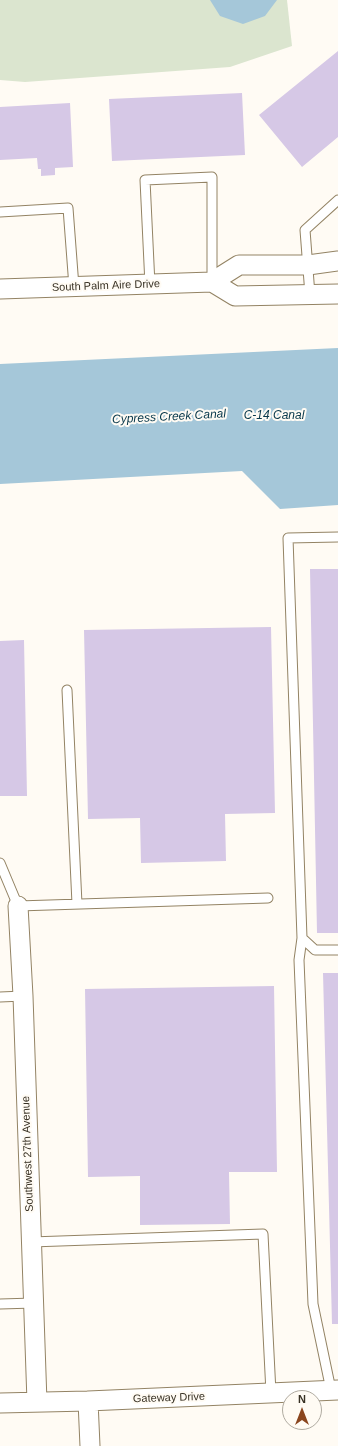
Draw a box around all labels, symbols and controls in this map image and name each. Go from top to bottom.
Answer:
street label: South Palm Aire Drive [52,278,160,294]
water label: Cypress Creek Canal [112,407,226,427]
water label: C-14 Canal [244,409,304,423]
street label: Southwest 27th Avenue [19,1096,37,1212]
street label: Gateway Drive [133,1390,205,1406]
north arrow [282,1390,322,1430]
text: N [298,1393,306,1405]

